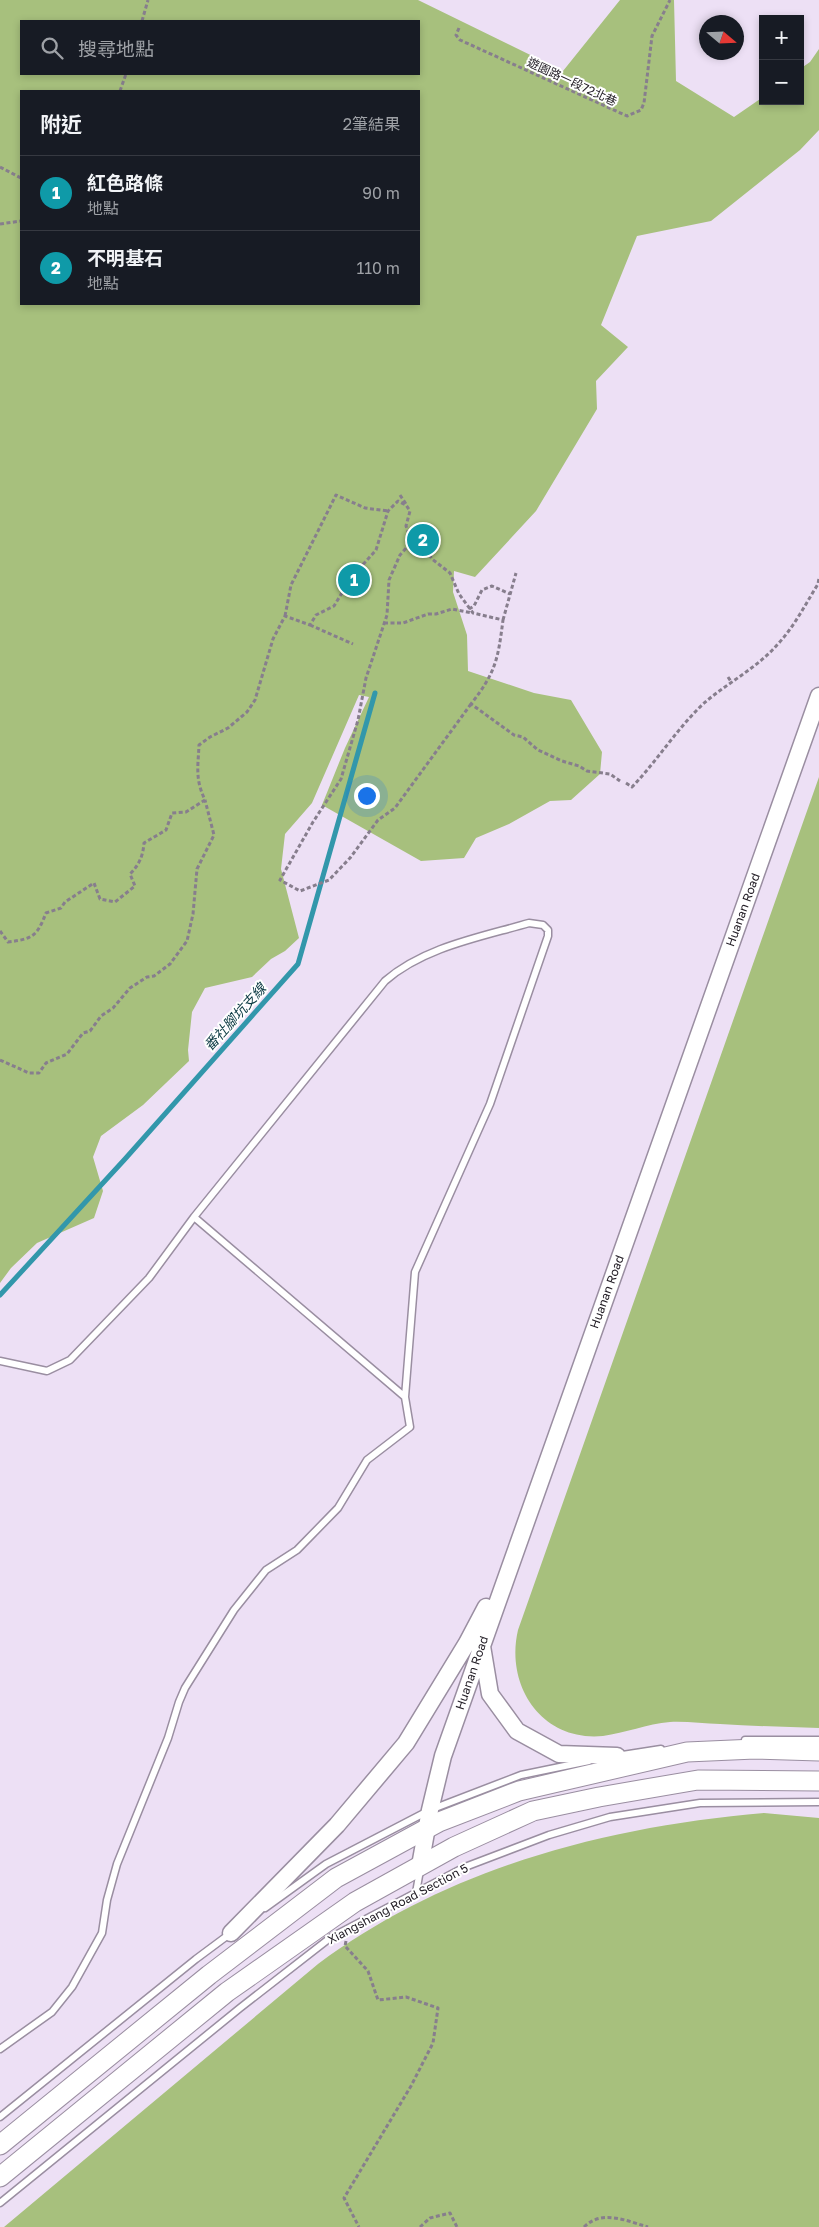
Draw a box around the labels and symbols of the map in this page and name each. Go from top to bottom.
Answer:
north arrow [699,15,744,60]
street label: 遊園路一段72北巷 [525,54,619,109]
pin: 2 [407,521,439,559]
pin: 1 [338,561,370,599]
your location [354,783,380,809]
street label: Huanan Road [722,871,763,949]
water label: 番社腳坑支線 [200,978,270,1054]
street label: Huanan Road [586,1253,627,1331]
street label: Huanan Road [452,1634,491,1712]
street label: Xiangshang Road Section 5 [325,1860,471,1947]

